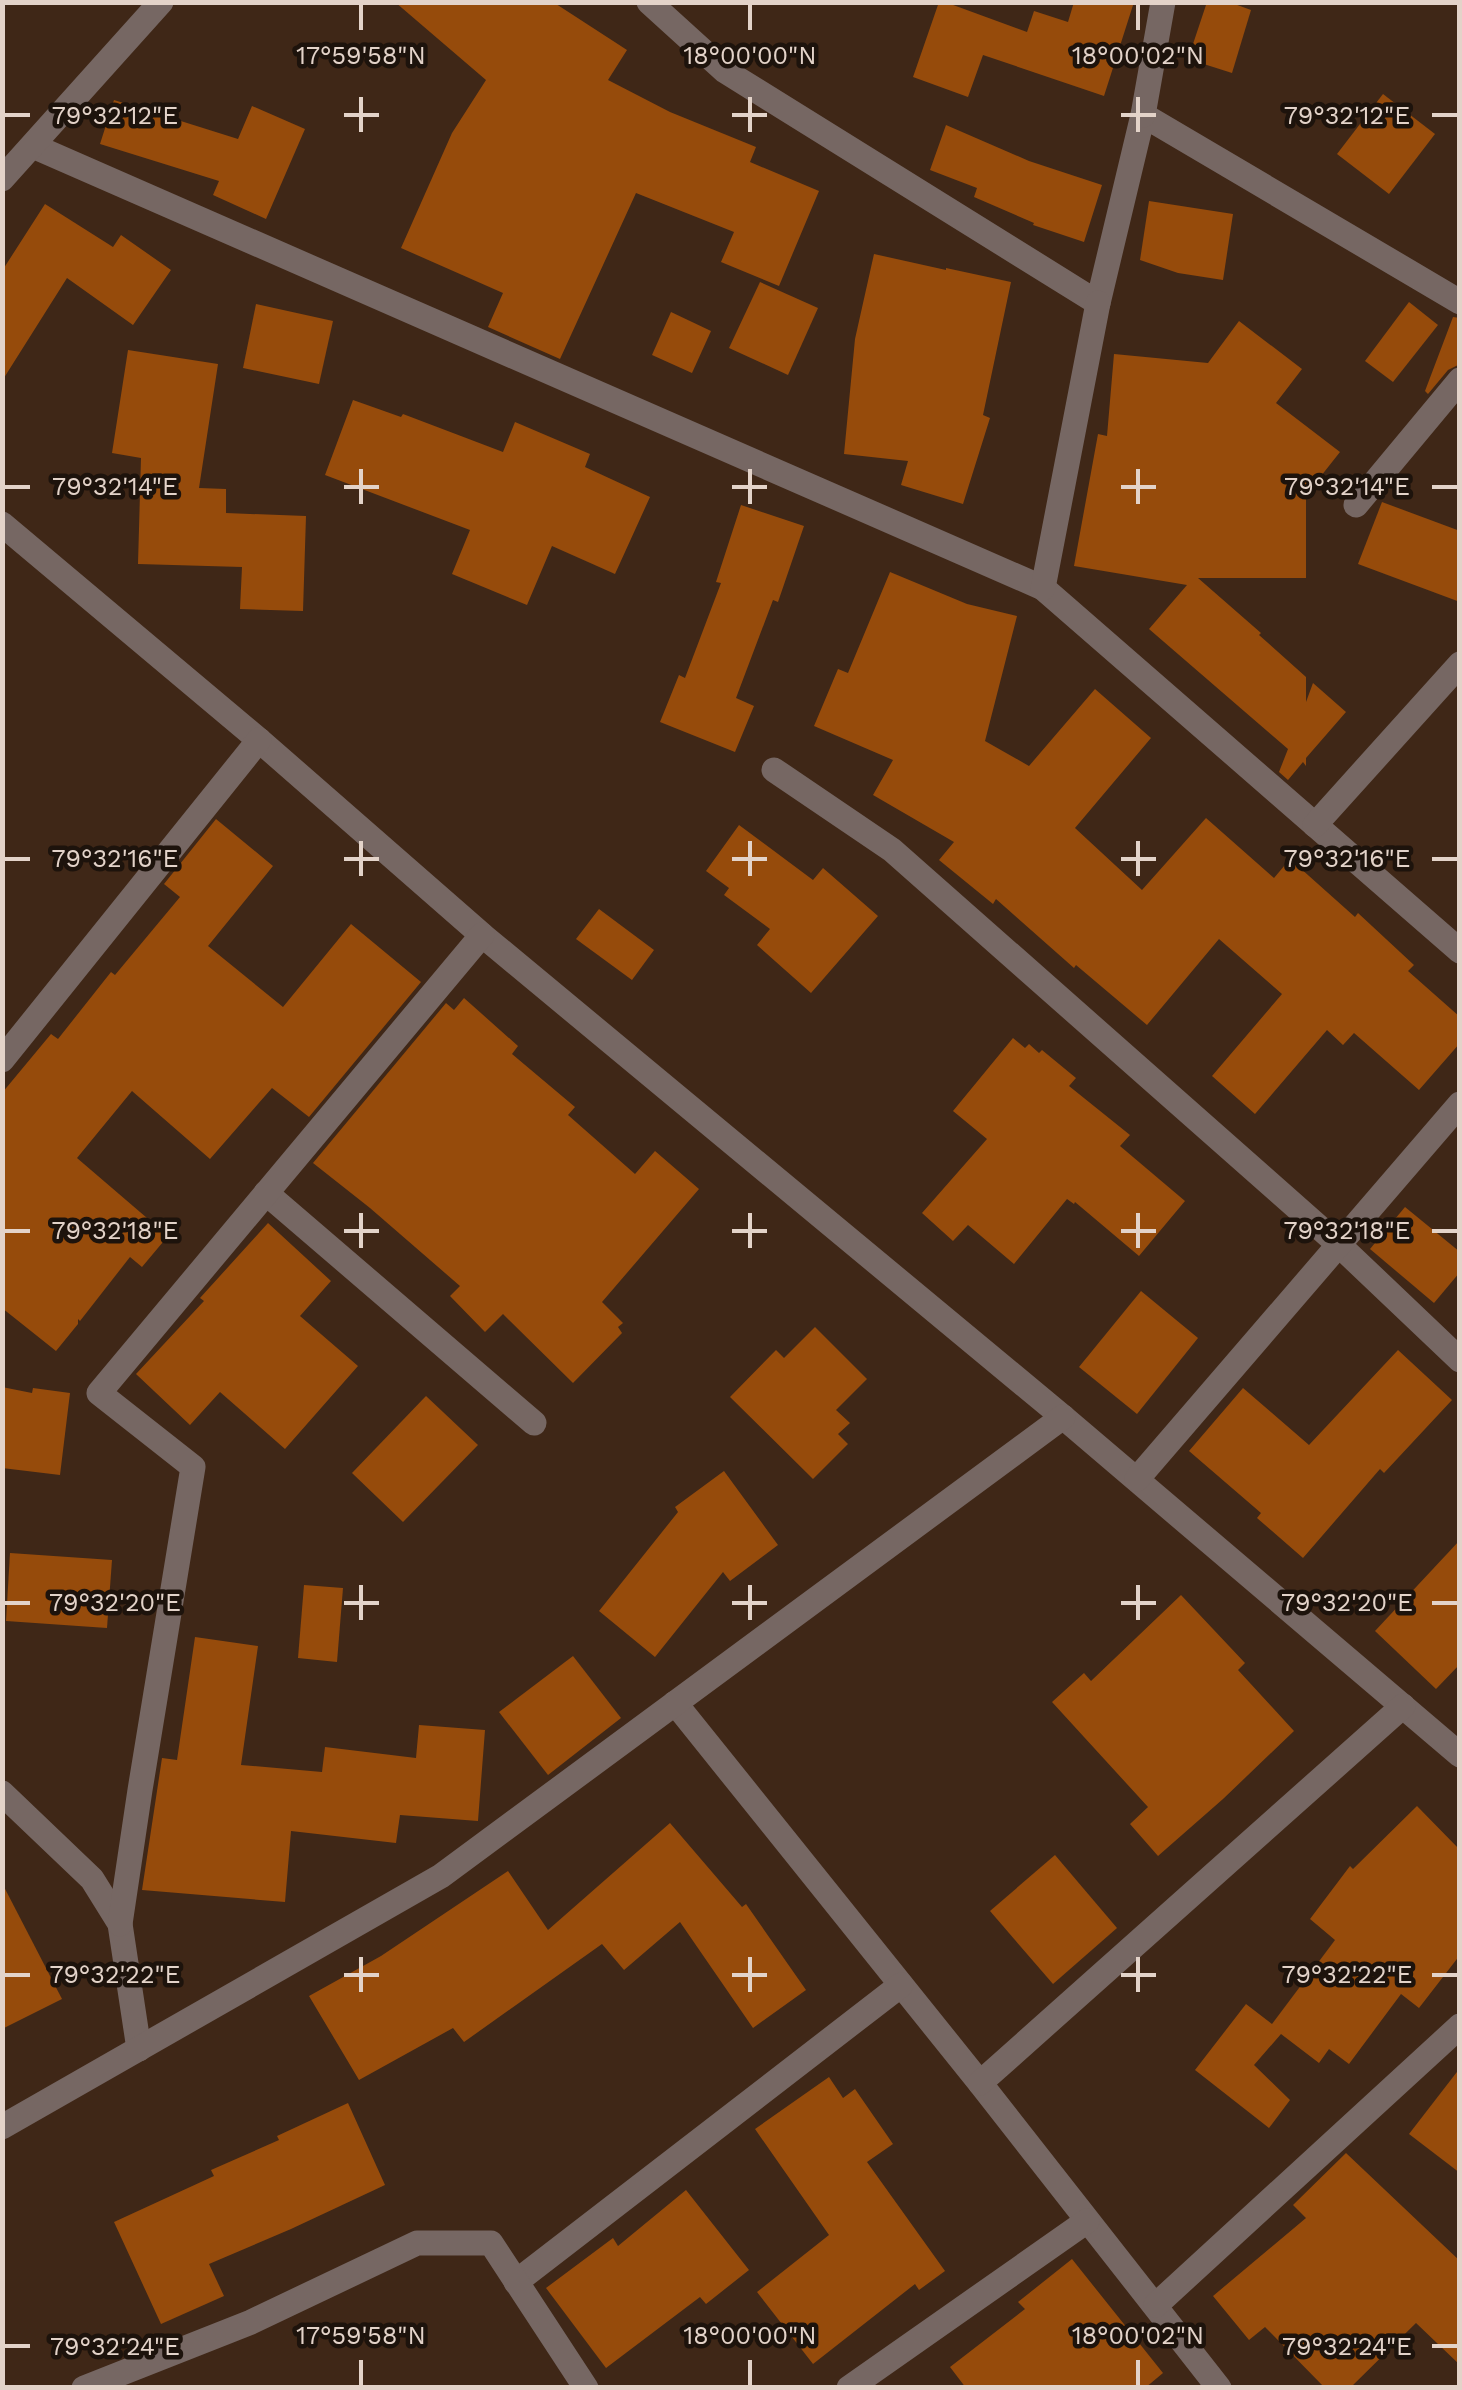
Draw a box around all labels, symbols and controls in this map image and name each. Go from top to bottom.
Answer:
text: 17°59'58"N [296,41,426,70]
text: 18°00'00"N [683,41,817,70]
text: 18°00'02"N [1072,41,1204,70]
text: 79°32'12"E [52,101,178,130]
text: 79°32'12"E [1284,101,1410,130]
text: 79°32'14"E [52,472,178,501]
text: 79°32'14"E [1284,472,1410,501]
text: 79°32'16"E [52,844,178,873]
text: 79°32'16"E [1284,844,1410,873]
text: 79°32'18"E [51,1216,179,1245]
text: 79°32'18"E [1283,1216,1411,1245]
text: 79°32'20"E [49,1588,181,1617]
text: 79°32'20"E [1281,1588,1413,1617]
text: 79°32'22"E [49,1960,181,1989]
text: 79°32'22"E [1281,1960,1413,1989]
text: 17°59'58"N [296,2321,426,2350]
text: 18°00'00"N [683,2321,817,2350]
text: 18°00'02"N [1072,2321,1204,2350]
text: 79°32'24"E [50,2332,180,2361]
text: 79°32'24"E [1282,2332,1412,2361]

